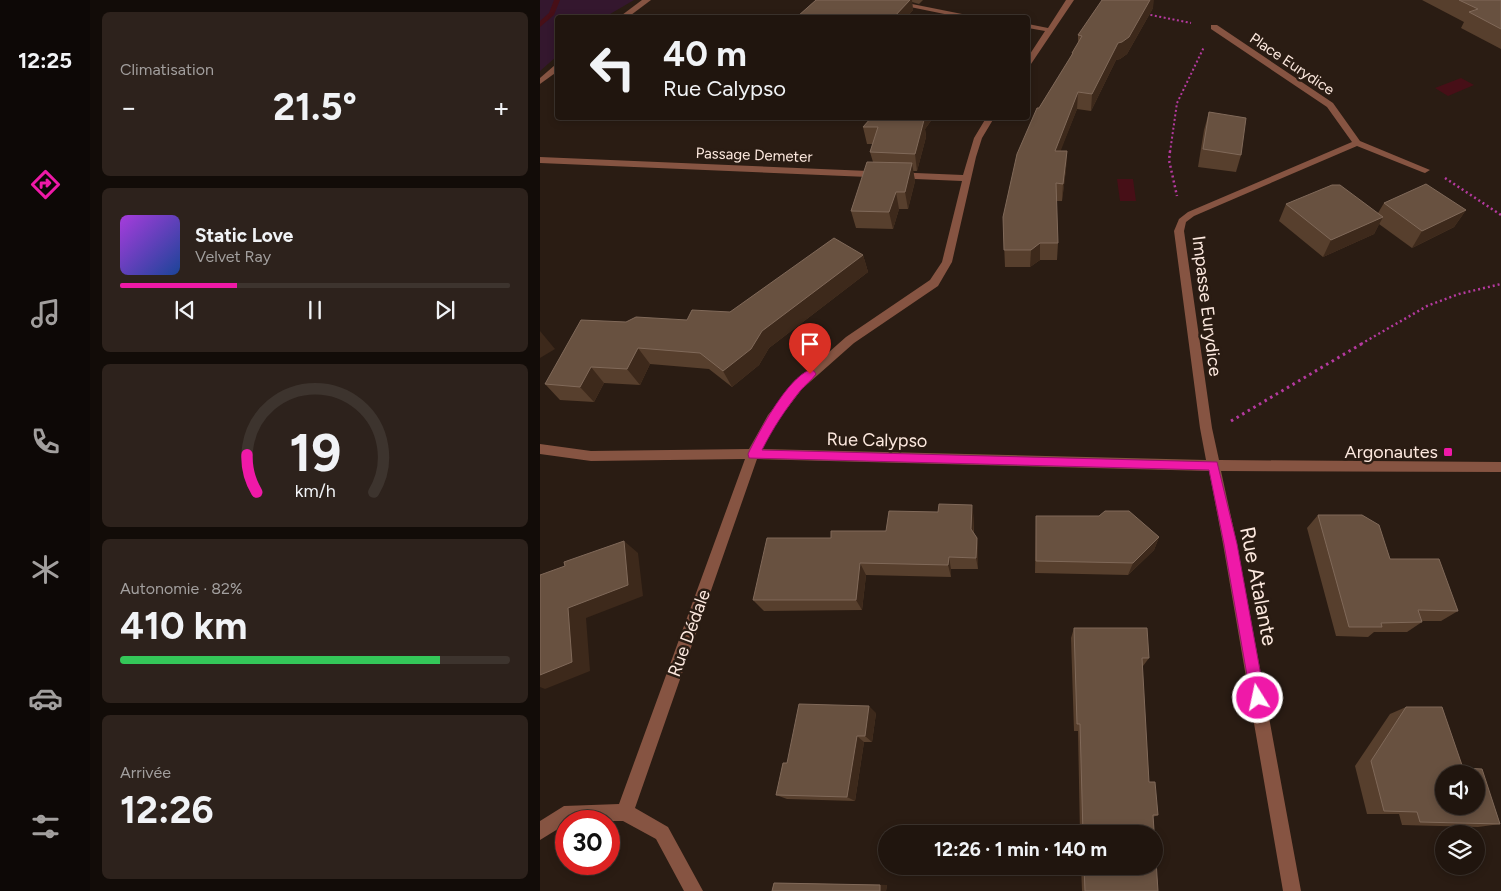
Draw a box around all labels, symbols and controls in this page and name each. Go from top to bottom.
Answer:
street label: Place Eurydice [1246,29,1338,99]
text: 40 m [663,33,747,75]
icon: left [580,35,645,100]
text: 12:25 [18,47,72,74]
text: Climatisation [120,60,214,79]
text: Rue Calypso [663,75,786,102]
text: 21.5° [273,84,357,130]
text: − [120,90,137,124]
text: + [493,90,510,124]
street label: Passage Demeter [695,144,813,166]
icon: directions [28,167,63,202]
text: Static Love [195,224,293,247]
street label: Impasse Eurydice [1187,234,1227,378]
text: Velvet Ray [195,247,271,266]
icon: music [28,296,63,331]
icon: previous [171,296,199,324]
icon: pause [301,296,329,324]
icon: next [431,296,459,324]
pin [789,323,831,374]
icon: arrive [796,330,824,358]
text: 19 [289,422,341,484]
icon: phone [28,424,63,459]
street label: Rue Calypso [826,428,928,452]
place label: Argonautes [1344,441,1438,463]
marker: Argonautes [1442,446,1454,458]
text: km/h [295,480,335,501]
street label: Rue Atalante [1235,524,1283,648]
icon: climate [28,552,63,587]
text: Autonomie · 82% [120,579,243,598]
street label: Rue Dédale [663,586,715,680]
text: 410 km [120,603,247,649]
position arrow [1231,671,1283,723]
icon: car [28,681,63,716]
text: Arrivée [120,763,171,782]
map controls [1435,765,1485,875]
button: sound [1435,765,1485,815]
text: 12:26 [120,787,214,833]
icon: filters [28,809,63,844]
speed limit sign: 30 [555,810,620,875]
button: layers [1435,825,1485,875]
text: 12:26 · 1 min · 140 m [934,838,1107,861]

